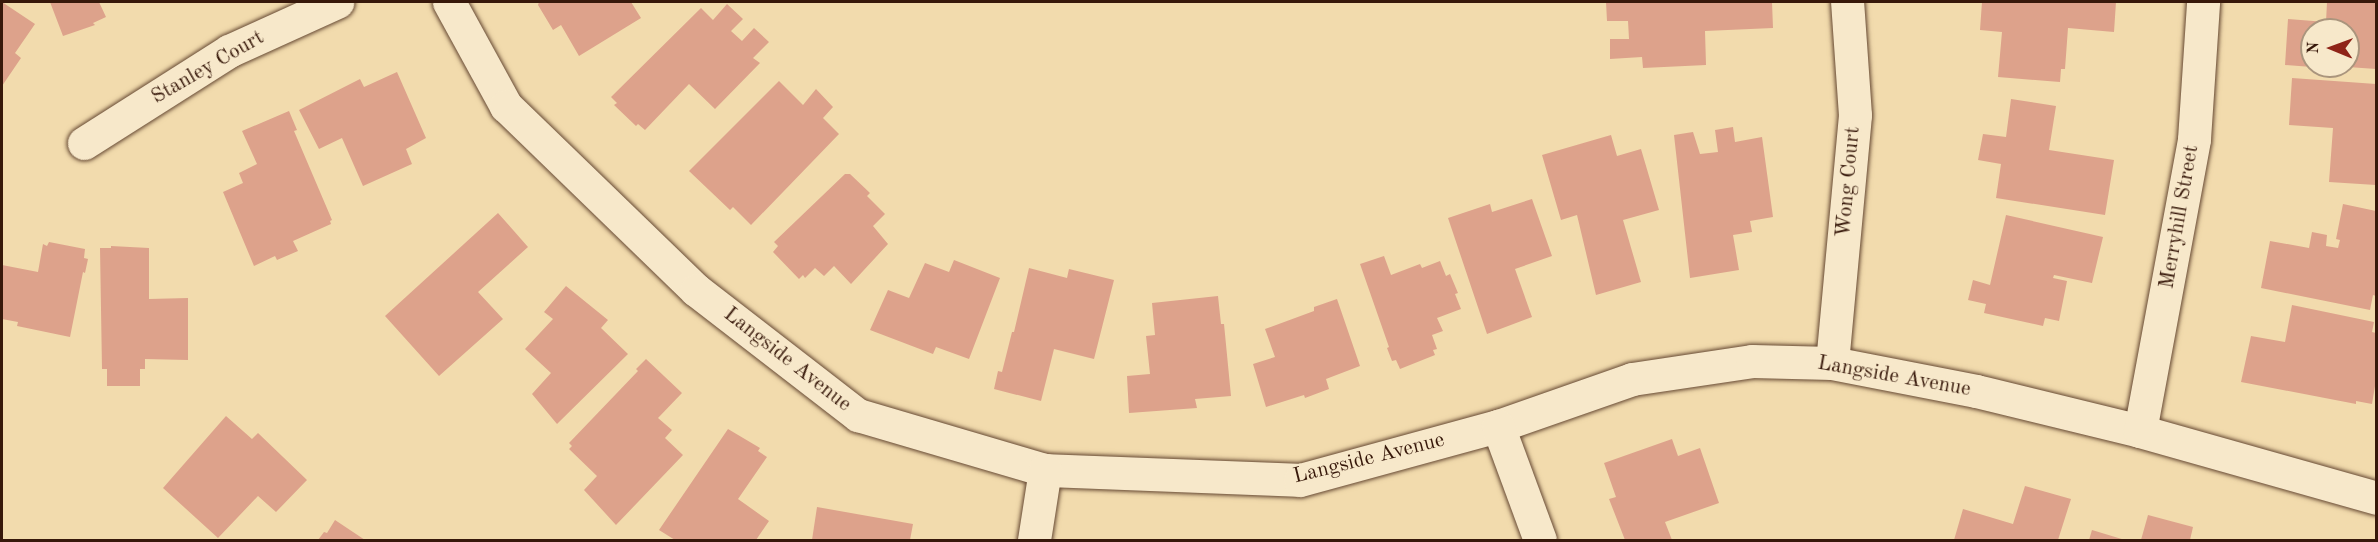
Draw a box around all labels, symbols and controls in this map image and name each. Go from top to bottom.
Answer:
north arrow [2300,18,2360,78]
street label: Stanley Court [147,26,269,110]
text: N [2306,41,2322,54]
street label: Wong Court [1832,126,1866,238]
street label: Merryhill Street [2155,143,2205,291]
street label: Langside Avenue [718,302,856,418]
street label: Langside Avenue [1815,351,1973,403]
street label: Langside Avenue [1291,428,1447,490]

